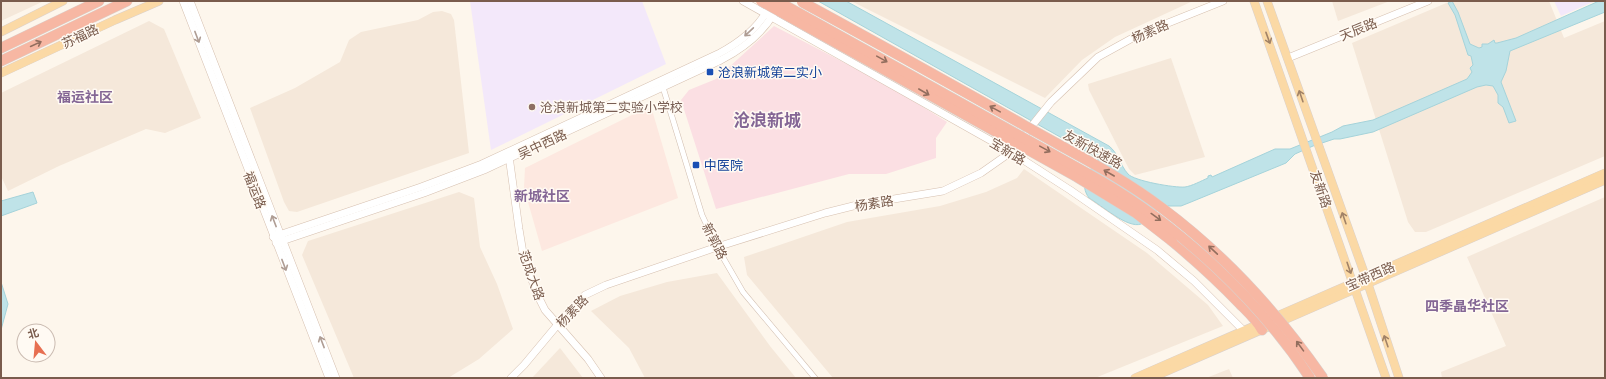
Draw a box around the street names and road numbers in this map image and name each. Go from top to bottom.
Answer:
street label: 天辰路 [1337,14,1380,46]
street label: 杨素路 [1129,16,1172,48]
street label: 苏福路 [59,21,102,53]
street label: 吴中西路 [515,126,570,164]
street label: 友新快速路 [1060,126,1125,174]
street label: 宝新路 [986,134,1029,170]
street label: 友新路 [1305,168,1335,211]
street label: 福运路 [239,169,269,212]
street label: 杨素路 [853,192,895,216]
street label: 新郭路 [697,220,731,263]
street label: 范成大路 [514,248,548,303]
street label: 宝带西路 [1343,258,1398,296]
street label: 杨素路 [553,291,593,332]

